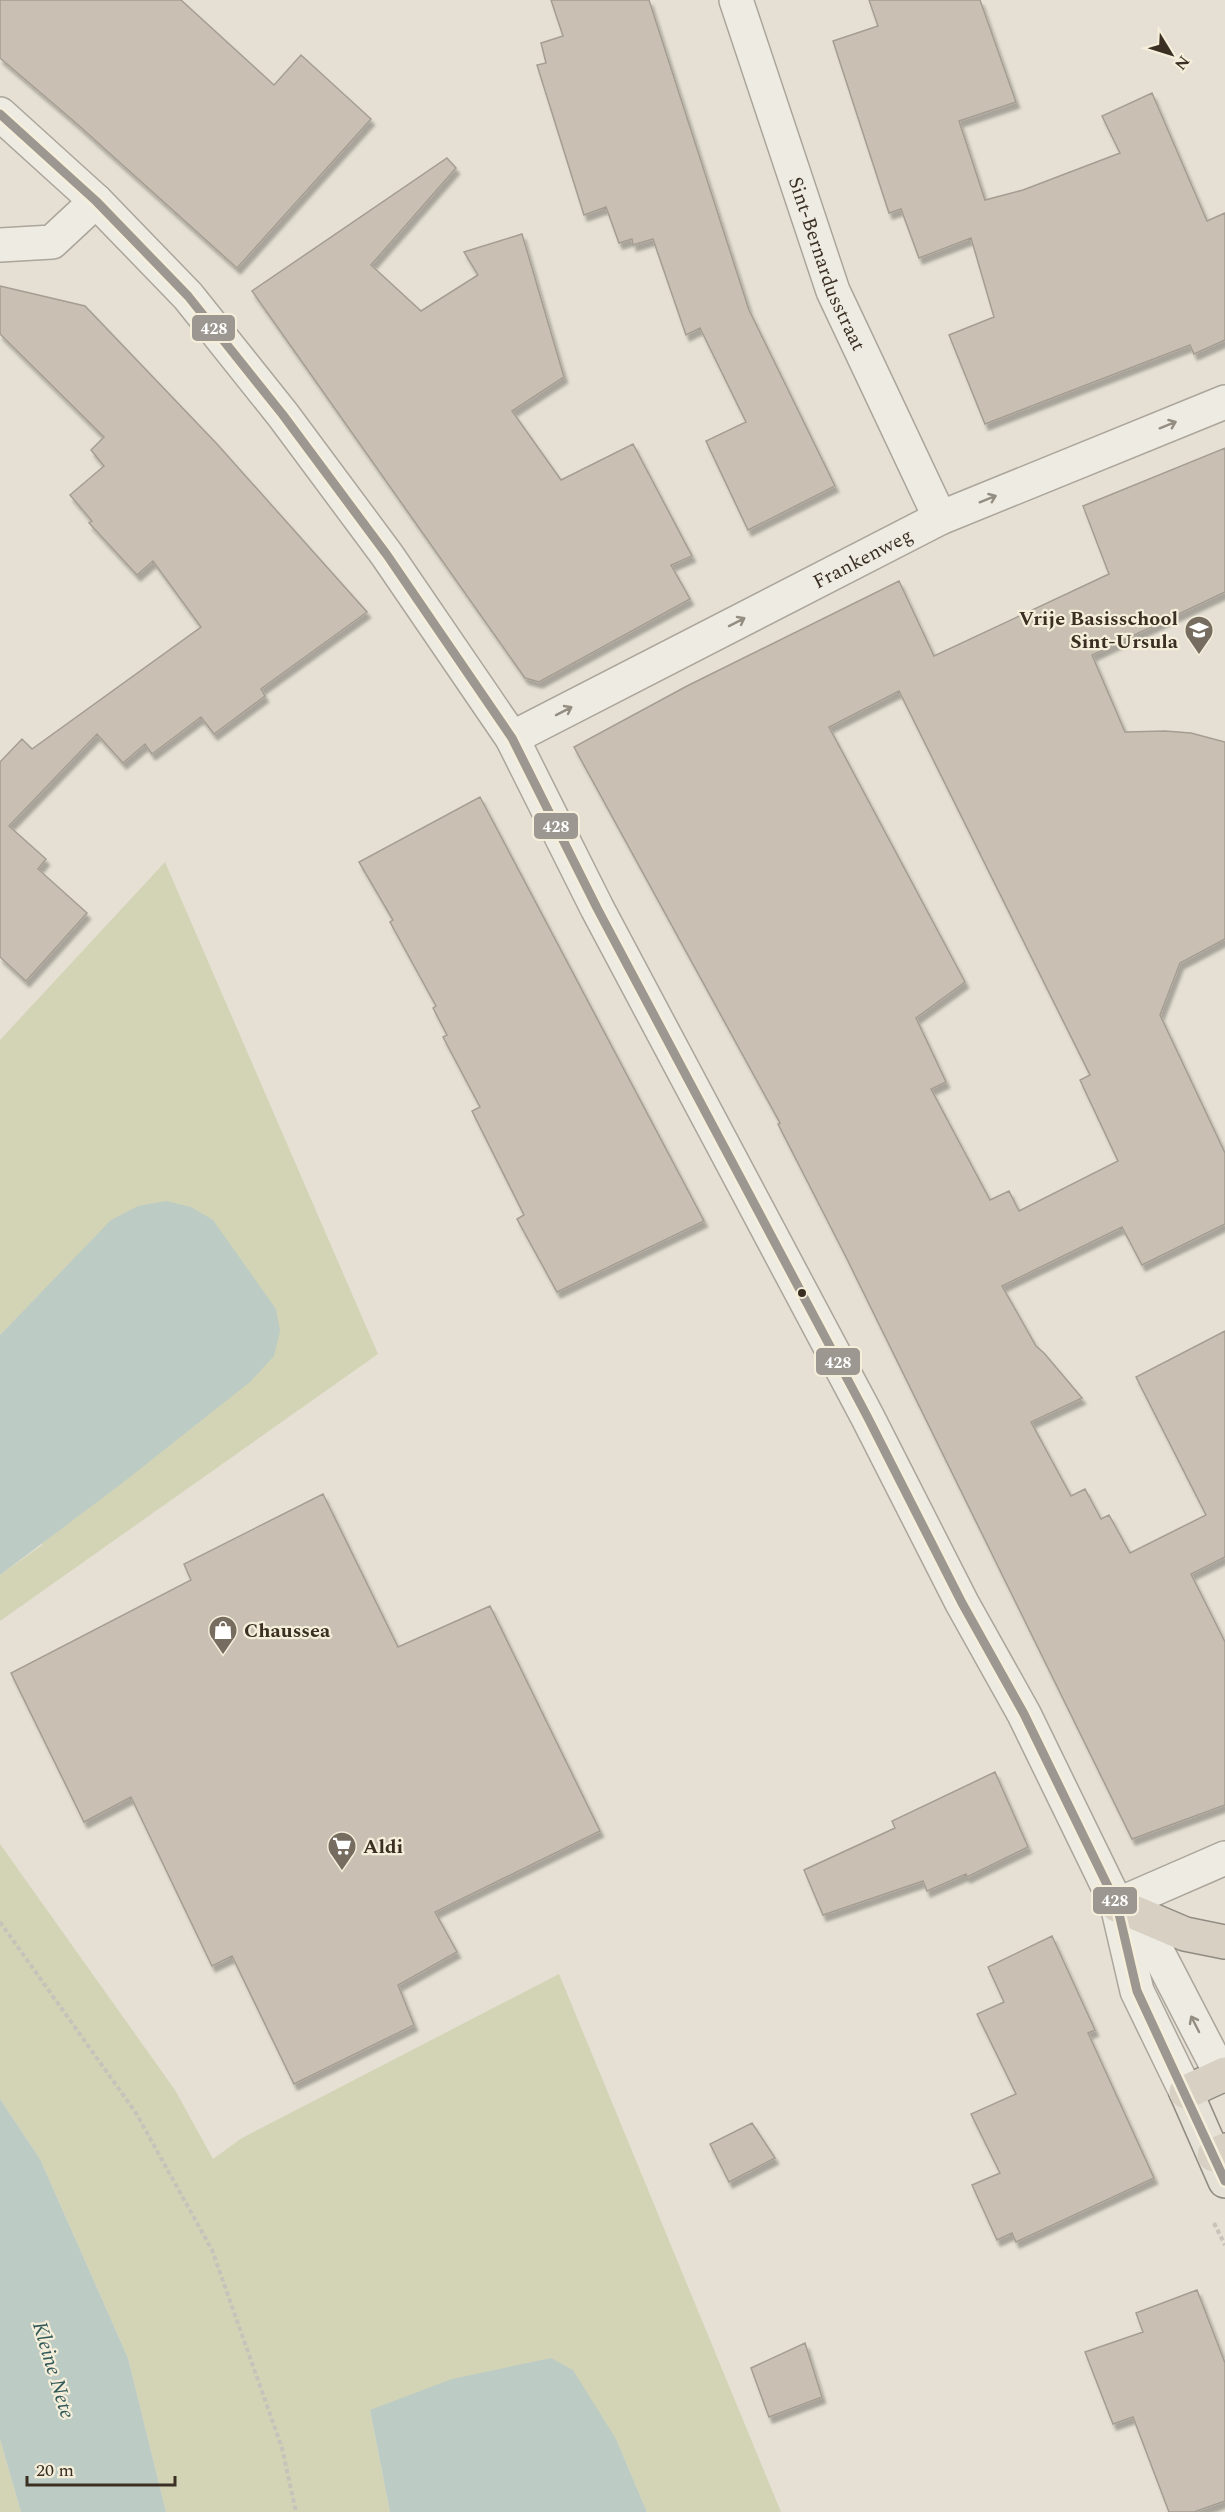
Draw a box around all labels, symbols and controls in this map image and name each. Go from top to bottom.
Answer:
north arrow [1141,24,1201,84]
text: N [1169,50,1196,75]
street label: Sint-Bernardusstraat [780,173,873,356]
line badge: 428 [191,314,236,342]
text: 428 [201,317,227,341]
one-way arrow [1158,419,1177,430]
one-way arrow [978,493,996,504]
street label: Frankenweg [808,521,918,597]
place label: Vrije Basisschool Sint-Ursula [1019,604,1179,657]
school or university icon: Vrije Basisschool Sint-Ursula [1183,614,1215,656]
one-way arrow [728,616,746,628]
one-way arrow [555,705,573,717]
line badge: 428 [533,812,579,840]
text: 428 [543,815,569,839]
unlabelled marker [796,1287,808,1299]
line badge: 428 [815,1347,861,1376]
text: 428 [825,1351,851,1375]
shop icon: Chaussea [207,1614,239,1656]
place label: Chaussea [244,1616,331,1646]
supermarket icon: Aldi [326,1830,358,1872]
place label: Aldi [363,1832,403,1862]
line badge: 428 [1092,1886,1138,1915]
text: 428 [1102,1889,1128,1913]
one-way arrow [1189,2016,1201,2033]
water label: Kleine Nete [23,2318,83,2423]
scale bar [27,2449,176,2487]
text: 20 m [36,2457,74,2484]

